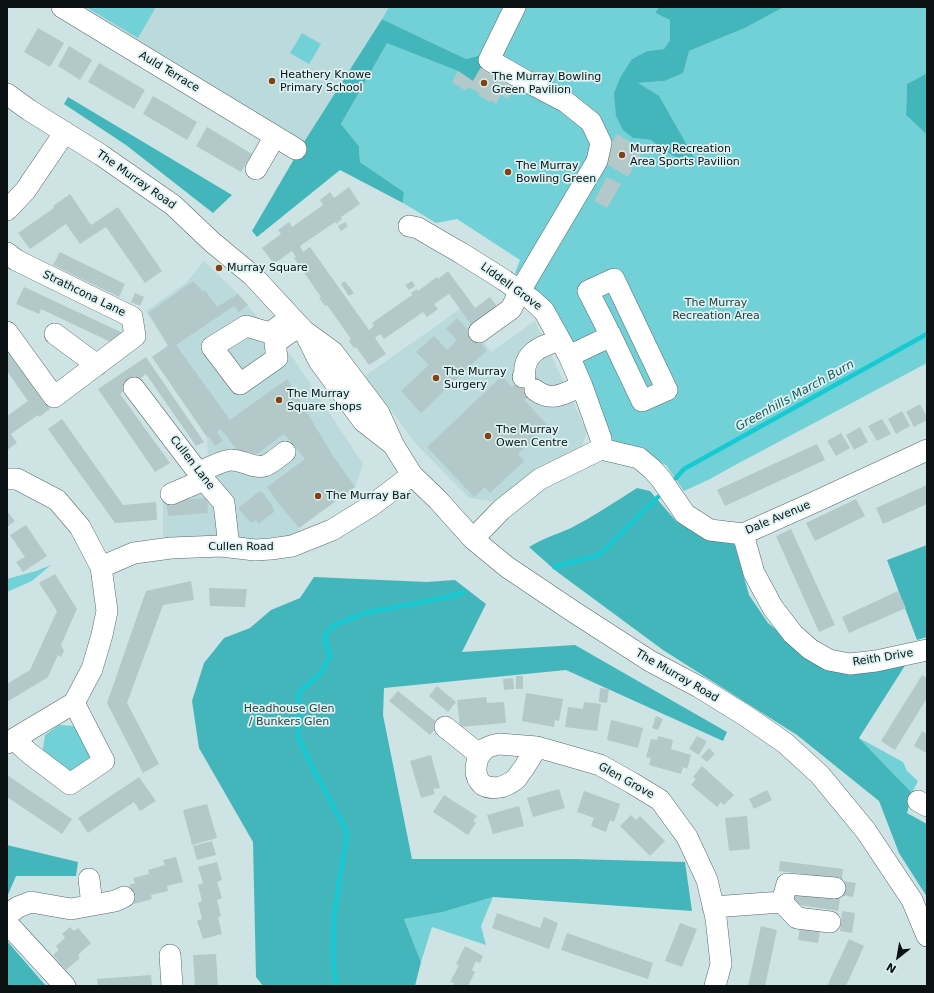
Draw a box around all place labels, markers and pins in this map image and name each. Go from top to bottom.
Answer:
place label: Heathery Knowe Primary School [280,68,371,94]
place label: The Murray Bowling Green Pavilion [492,70,601,96]
marker: Heathery Knowe Primary School [267,76,277,86]
marker: The Murray Bowling Green Pavilion [479,78,489,88]
place label: Murray Recreation Area Sports Pavilion [630,142,740,168]
marker: Murray Recreation Area Sports Pavilion [617,150,627,160]
place label: The Murray Bowling Green [516,159,596,185]
marker: The Murray Bowling Green [503,167,513,177]
place label: Murray Square [227,261,308,275]
marker: Murray Square [214,263,224,273]
place label: The Murray Surgery [444,365,507,391]
marker: The Murray Surgery [431,373,441,383]
place label: The Murray Square shops [287,387,361,413]
marker: The Murray Square shops [274,395,284,405]
place label: The Murray Owen Centre [496,423,568,449]
marker: The Murray Owen Centre [483,431,493,441]
place label: The Murray Bar [326,489,411,503]
marker: The Murray Bar [313,491,323,501]

